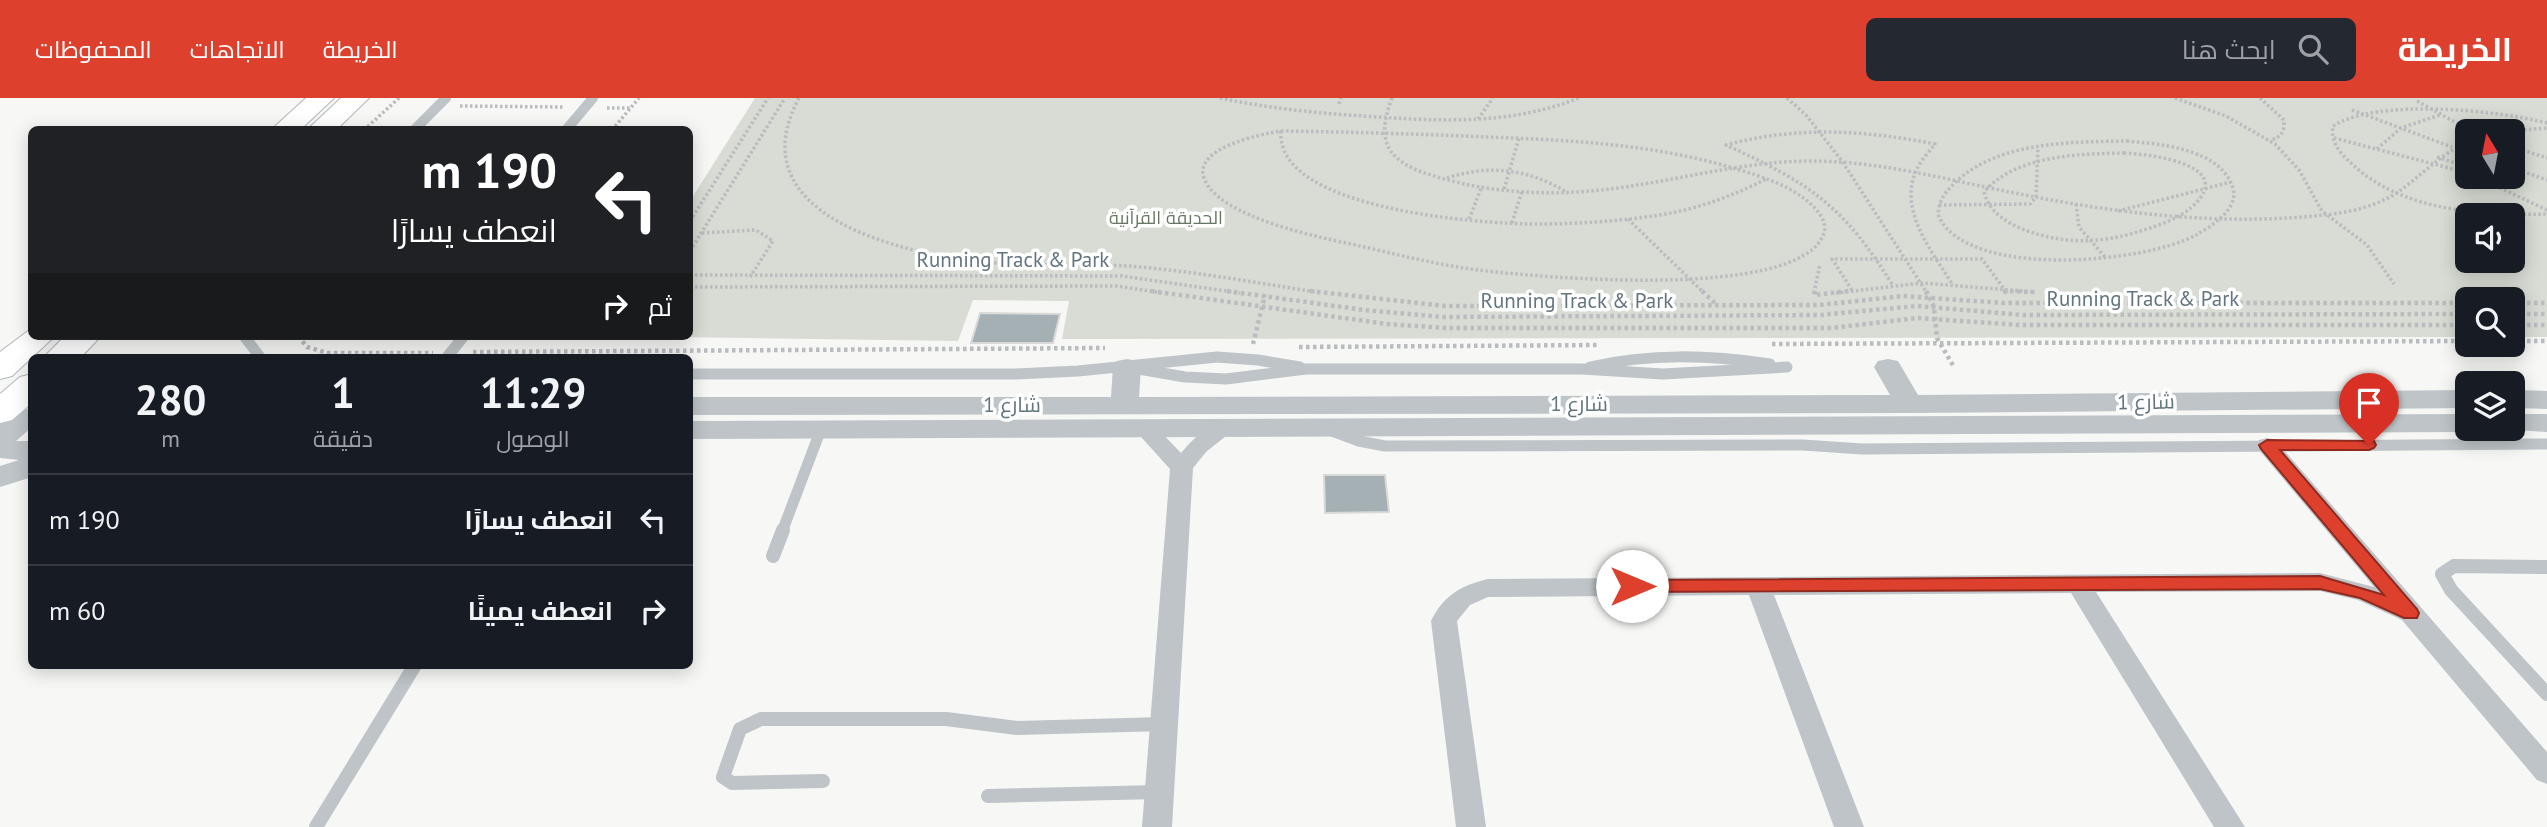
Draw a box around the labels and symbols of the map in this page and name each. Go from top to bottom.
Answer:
north arrow [2455,119,2525,189]
park label: الحديقة القرآنية [1109,206,1223,229]
street label: Running Track & Park [917,246,1109,273]
street label: Running Track & Park [2047,285,2239,312]
street label: Running Track & Park [1481,287,1673,314]
pin [2339,373,2399,445]
street label: شارع 1 [2117,387,2175,417]
street label: شارع 1 [1550,390,1608,418]
street label: شارع 1 [983,391,1041,419]
position arrow [1595,549,1669,623]

